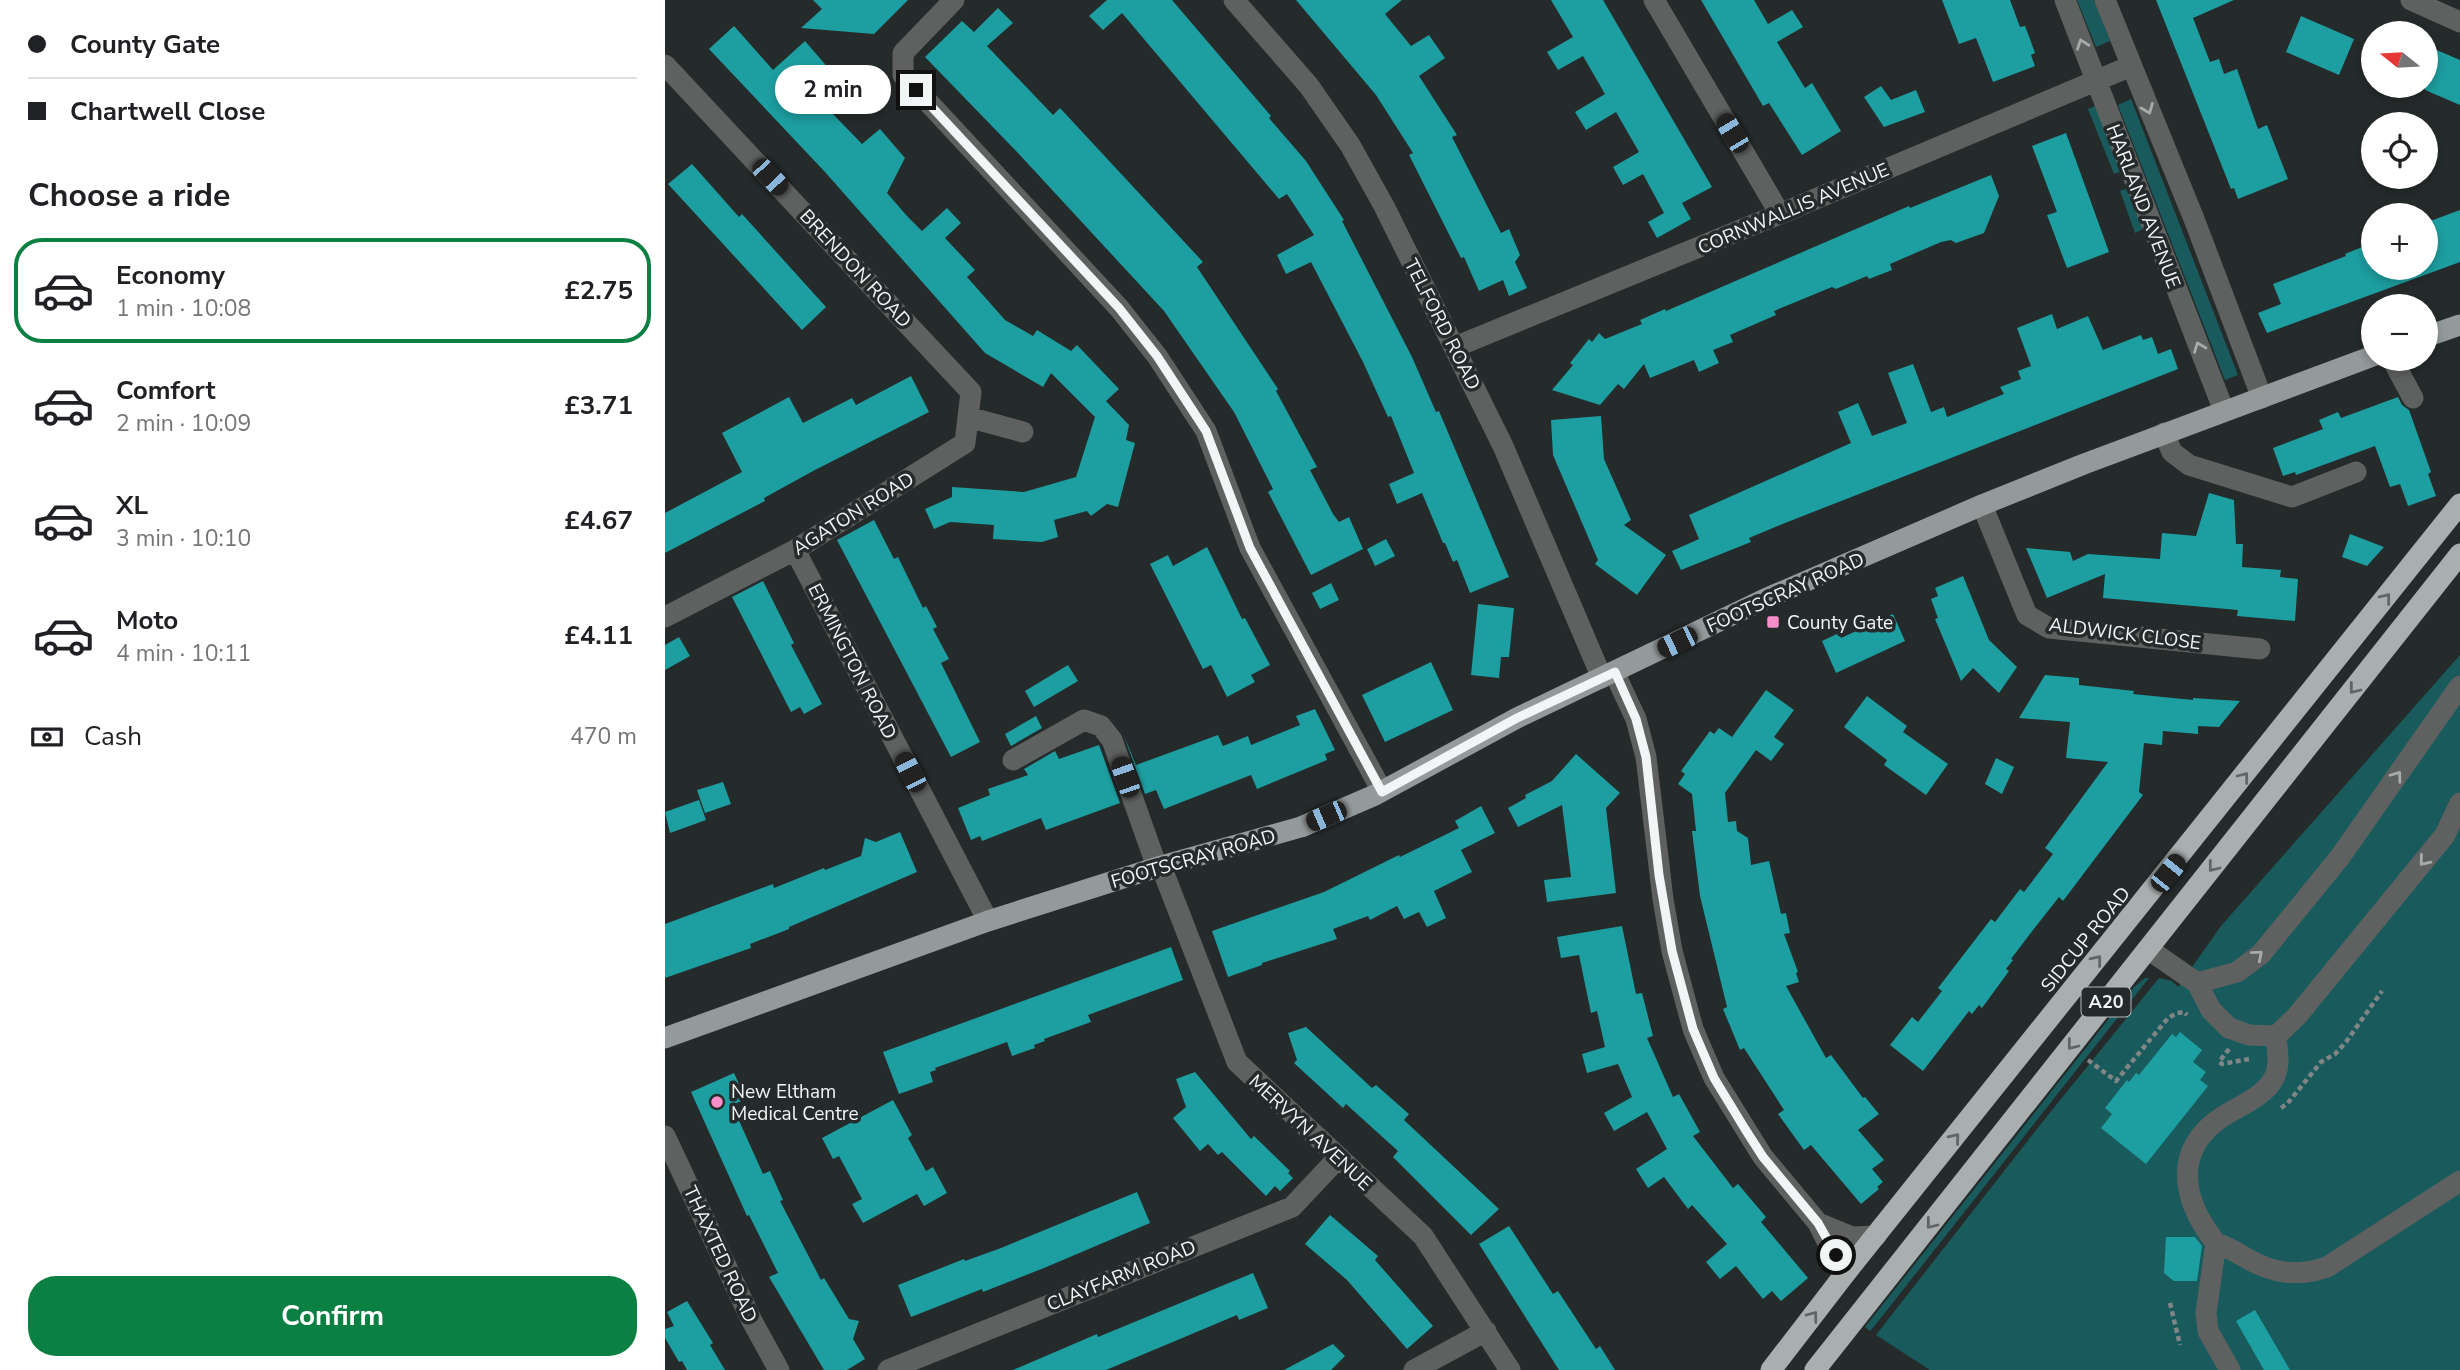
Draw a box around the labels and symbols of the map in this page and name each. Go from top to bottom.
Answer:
north arrow [2361,21,2438,98]
one-way arrow [2076,39,2090,51]
callout: 2 min [776,66,891,114]
route end [900,74,932,106]
one-way arrow [2140,102,2154,114]
car [1713,110,1752,156]
street label: HARLAND AVENUE [2100,121,2186,292]
car [748,154,793,200]
street label: CORNWALLIS AVENUE [1694,157,1893,261]
street label: BRENDON ROAD [794,204,917,334]
street label: TELFORD ROAD [1398,254,1486,395]
one-way arrow [2194,342,2208,354]
street label: AGATON ROAD [788,466,919,562]
street label: FOOTSCRAY ROAD [1702,546,1868,639]
street label: ERMINGTON ROAD [802,579,903,744]
one-way arrow [2377,594,2390,606]
place label: County Gate [1787,610,1893,636]
street label: ALDWICK CLOSE [2047,612,2202,656]
marker: County Gate [1765,614,1781,630]
car [1654,623,1701,661]
one-way arrow [2350,681,2363,693]
car [892,749,929,795]
car [1109,754,1142,800]
one-way arrow [2389,771,2402,784]
one-way arrow [2236,772,2249,784]
car [1303,798,1350,834]
street label: FOOTSCRAY ROAD [1108,823,1279,895]
car [2147,850,2190,896]
one-way arrow [2420,852,2432,865]
one-way arrow [2209,858,2221,871]
street label: SIDCUP ROAD [2035,881,2137,998]
one-way arrow [2250,951,2263,963]
one-way arrow [2089,956,2101,969]
road number: A20 [2081,987,2131,1016]
one-way arrow [2067,1038,2080,1050]
street label: MERVYN AVENUE [1243,1069,1378,1197]
place label: New Eltham Medical Centre [731,1079,859,1127]
marker: New Eltham Medical Centre [709,1094,725,1110]
one-way arrow [1946,1133,1959,1145]
street label: THAXTED ROAD [677,1182,763,1327]
one-way arrow [1926,1216,1939,1228]
street label: CLAYFARM ROAD [1043,1234,1200,1318]
route start [1820,1239,1852,1271]
one-way arrow [1805,1311,1817,1324]

